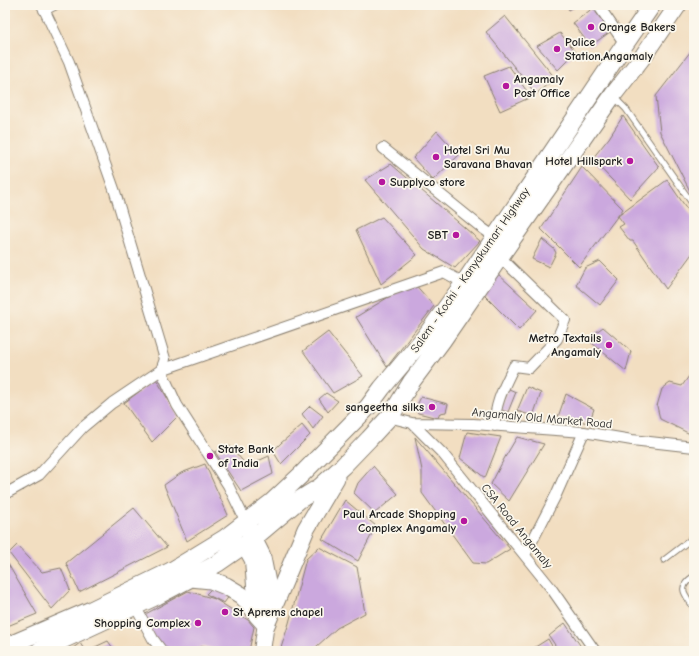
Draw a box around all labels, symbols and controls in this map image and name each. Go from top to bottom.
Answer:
place label: Orange Bakers [599,20,675,34]
marker: Orange Bakers [586,22,596,32]
place label: Police Station,Angamaly [565,35,653,63]
marker: Police Station,Angamaly [552,44,562,54]
place label: Angamaly Post Office [514,72,570,100]
marker: Angamaly Post Office [501,81,511,91]
place label: Hotel Sri Mu Saravana Bhavan [444,143,532,171]
marker: Hotel Sri Mu Saravana Bhavan [431,152,441,162]
place label: Hotel Hillspark [545,154,622,168]
marker: Hotel Hillspark [625,156,635,166]
place label: Supplyco store [390,175,465,189]
marker: Supplyco store [377,177,387,187]
street label: Salem - Kochi - Kanyakumari Highway [407,184,533,355]
place label: SBT [428,228,449,242]
marker: SBT [451,230,461,240]
place label: Metro Textails Angamaly [529,331,601,359]
marker: Metro Textails Angamaly [604,340,614,350]
place label: sangeetha silks [345,400,424,414]
marker: sangeetha silks [427,402,437,412]
street label: Angamaly Old Market Road [471,405,613,431]
place label: State Bank of India [218,442,274,470]
marker: State Bank of India [205,451,215,461]
street label: CSA Road Angamaly [478,481,556,572]
place label: Paul Arcade Shopping Complex Angamaly [343,507,456,535]
marker: Paul Arcade Shopping Complex Angamaly [459,516,469,526]
place label: St Aprems chapel [233,605,323,619]
marker: St Aprems chapel [220,607,230,617]
place label: Shopping Complex [94,616,190,630]
marker: Shopping Complex [193,618,203,628]

